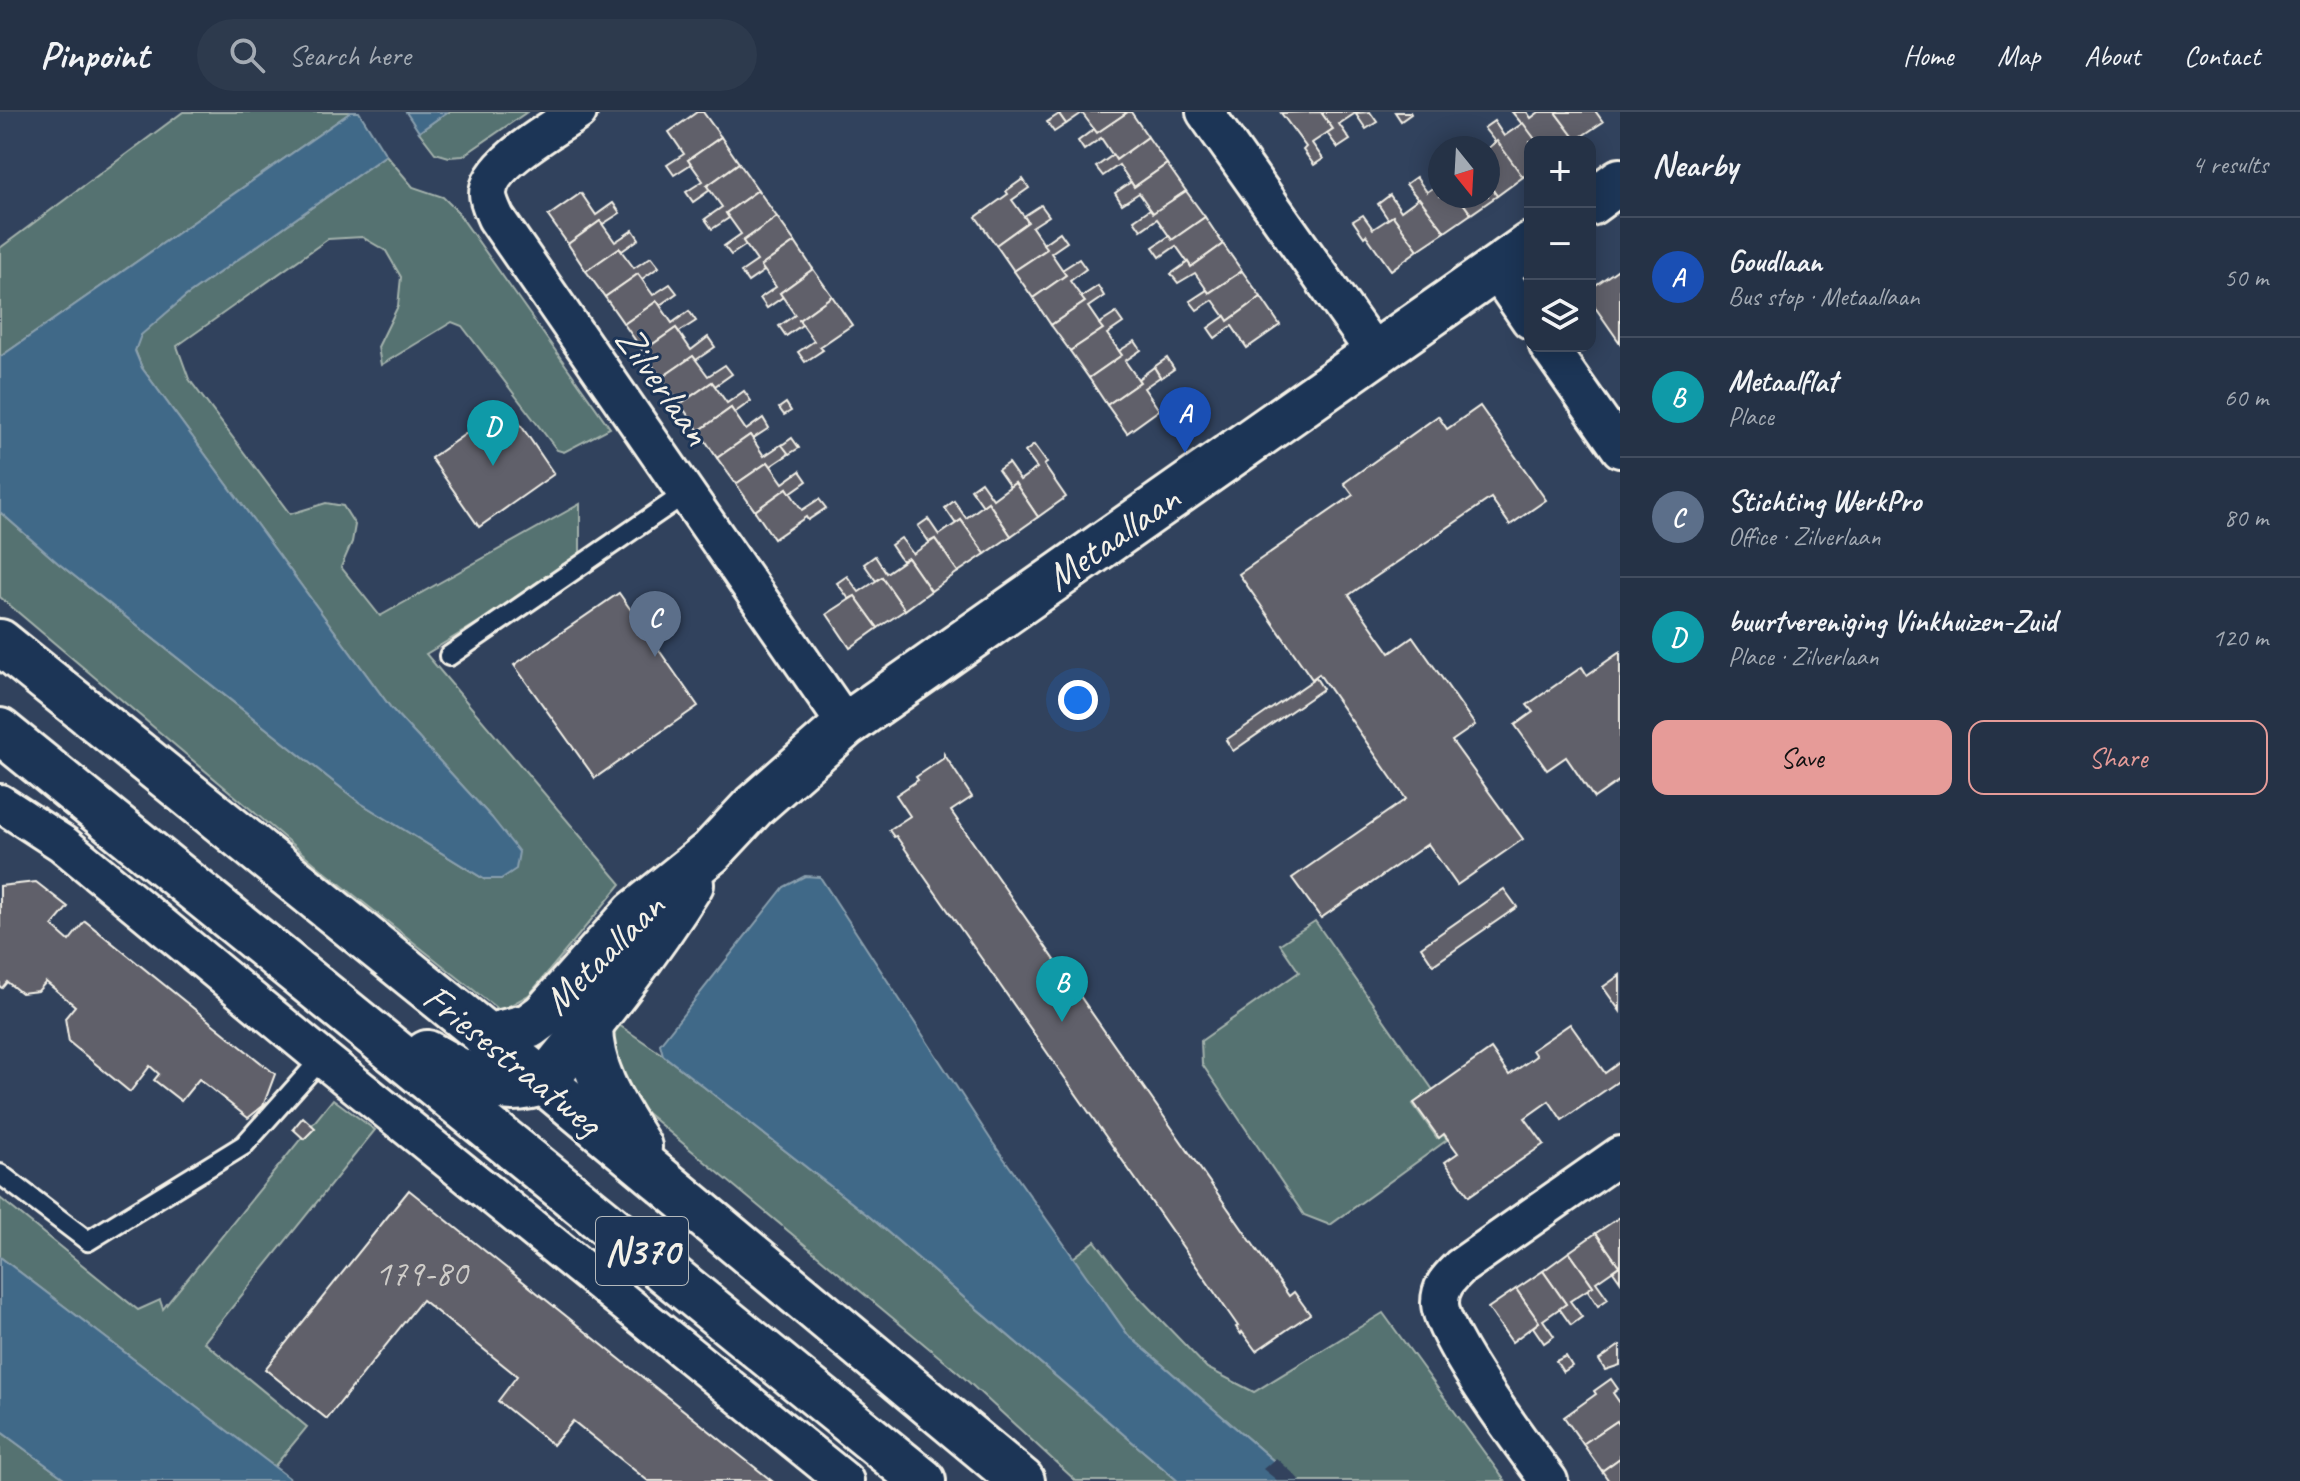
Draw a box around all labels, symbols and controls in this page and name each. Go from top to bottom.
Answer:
search box [197,19,757,91]
text: Pinpoint [40,32,149,79]
icon: search [225,33,269,77]
text: Search here [289,36,411,74]
text: Home [1903,38,1953,73]
text: Map [1997,38,2040,73]
text: About [2084,38,2140,73]
text: Contact [2184,38,2260,73]
north arrow [1428,136,1500,208]
map controls [1524,136,1596,352]
button: + [1524,136,1596,208]
text: Nearby [1652,143,1738,186]
text: 4 results [2192,148,2268,181]
button: − [1524,208,1596,280]
text: Goudlaan [1728,242,1822,280]
text: A [1671,261,1685,294]
text: 50 m [2224,261,2268,294]
button: layers [1524,280,1596,352]
text: Bus stop · Metaallaan [1728,280,1919,313]
street label: Zilverlaan [604,316,723,456]
text: Metaalflat [1728,362,1837,400]
text: B [1671,381,1685,414]
text: 60 m [2224,381,2268,414]
pin: A [1159,387,1211,453]
pin: D [467,400,519,466]
text: Place [1728,400,1774,433]
street label: Metaallaan [1036,473,1190,602]
text: Stichting WerkPro [1728,482,1921,520]
text: C [1672,501,1684,534]
text: 80 m [2224,501,2268,534]
text: Office · Zilverlaan [1728,520,1880,553]
pin: C [629,591,681,657]
text: buurtvereniging Vinkhuizen-Zuid [1728,602,2056,640]
text: D [1670,621,1686,654]
text: 120 m [2212,621,2268,654]
text: Place · Zilverlaan [1728,640,1878,673]
your location [1058,680,1098,720]
button: Save [1652,720,1952,795]
button: Share [1968,720,2268,795]
street label: Metaallaan [532,881,676,1025]
pin: B [1036,956,1088,1022]
street label: Friesestraatweg [413,973,614,1149]
road number: N370 [596,1217,688,1285]
house number: 179-80 [375,1250,470,1296]

